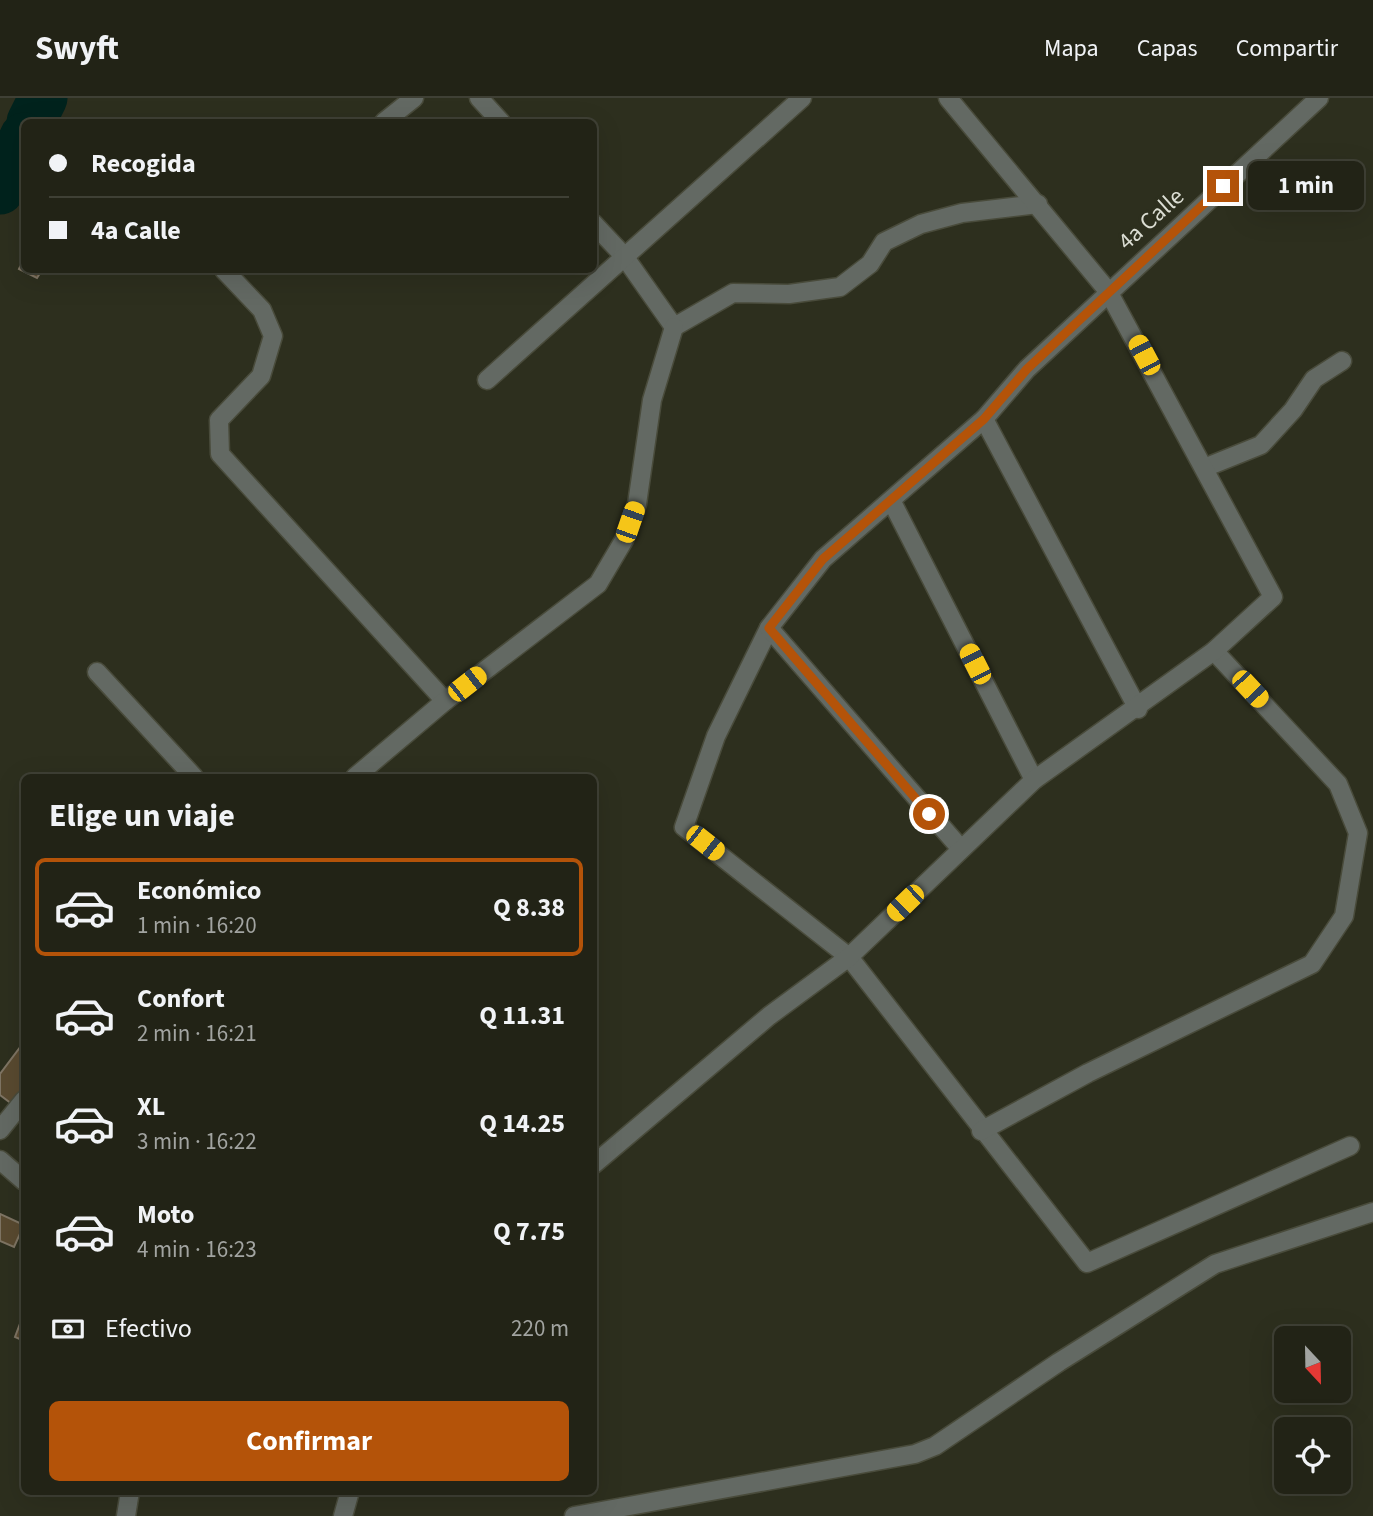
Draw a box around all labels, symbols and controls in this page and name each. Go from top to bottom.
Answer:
text: Swyft [35,25,119,72]
text: Mapa [1044,31,1099,66]
text: Capas [1137,31,1198,66]
text: Compartir [1236,31,1338,66]
text: Recogida [91,145,196,182]
callout: 1 min [1248,162,1363,210]
text: 1 min [1278,169,1334,202]
route end [1207,170,1239,202]
street label: 4a Calle [1110,180,1192,258]
text: 4a Calle [91,212,181,249]
car [1125,332,1164,378]
car [614,499,647,545]
car [957,641,994,687]
car [444,663,491,705]
car [1228,666,1273,712]
text: Elige un viaje [49,793,235,839]
route start [913,798,945,830]
car [682,822,729,864]
text: Económico [137,872,262,909]
icon: car [53,876,116,939]
car [883,881,928,925]
text: Q 8.38 [493,889,565,926]
text: 1 min · 16:20 [137,909,257,942]
text: Confort [137,980,225,1017]
icon: car [53,984,116,1047]
text: Q 11.31 [479,997,565,1034]
text: 2 min · 16:21 [137,1017,257,1050]
text: XL [137,1088,165,1125]
icon: car [53,1092,116,1155]
text: Q 14.25 [479,1105,565,1142]
text: 3 min · 16:22 [137,1125,257,1158]
text: Moto [137,1196,194,1233]
icon: car [53,1200,116,1263]
text: Q 7.75 [493,1213,565,1250]
text: 4 min · 16:23 [137,1233,257,1266]
icon: cash [49,1310,87,1348]
text: Efectivo [105,1310,192,1347]
text: 220 m [511,1312,569,1345]
north arrow [1274,1326,1351,1404]
map controls [1274,1326,1351,1494]
button: Confirmar [49,1401,569,1481]
button: locate [1274,1417,1351,1494]

